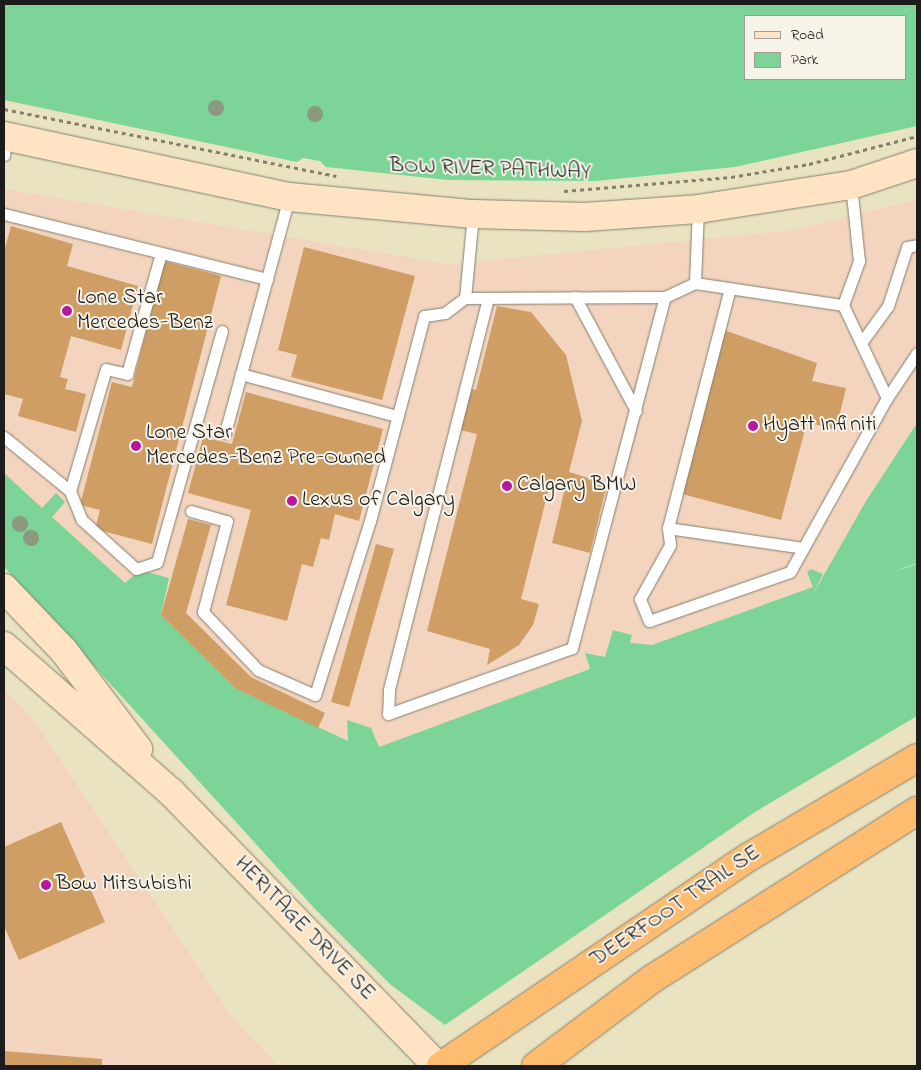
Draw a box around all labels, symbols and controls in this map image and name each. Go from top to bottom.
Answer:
legend [744,15,906,80]
text: Road [791,24,824,46]
text: Park [791,49,818,71]
street label: BOW RIVER PATHWAY [389,153,591,187]
place label: Lone Star Mercedes-Benz [77,285,213,336]
marker: Lone Star Mercedes-Benz [61,305,73,317]
place label: Hyatt Infiniti [763,413,877,439]
place label: Lone Star Mercedes-Benz Pre-Owned [146,420,386,472]
marker: Hyatt Infiniti [747,420,759,432]
marker: Lone Star Mercedes-Benz Pre-Owned [130,440,142,452]
place label: Calgary BMW [517,473,636,499]
marker: Calgary BMW [501,480,513,492]
place label: Lexus of Calgary [302,488,455,514]
marker: Lexus of Calgary [286,495,298,507]
street label: DEERFOOT TRAIL SE [586,840,766,974]
street label: HERITAGE DRIVE SE [228,851,380,1007]
place label: Bow Mitsubishi [56,872,192,898]
marker: Bow Mitsubishi [40,879,52,891]

